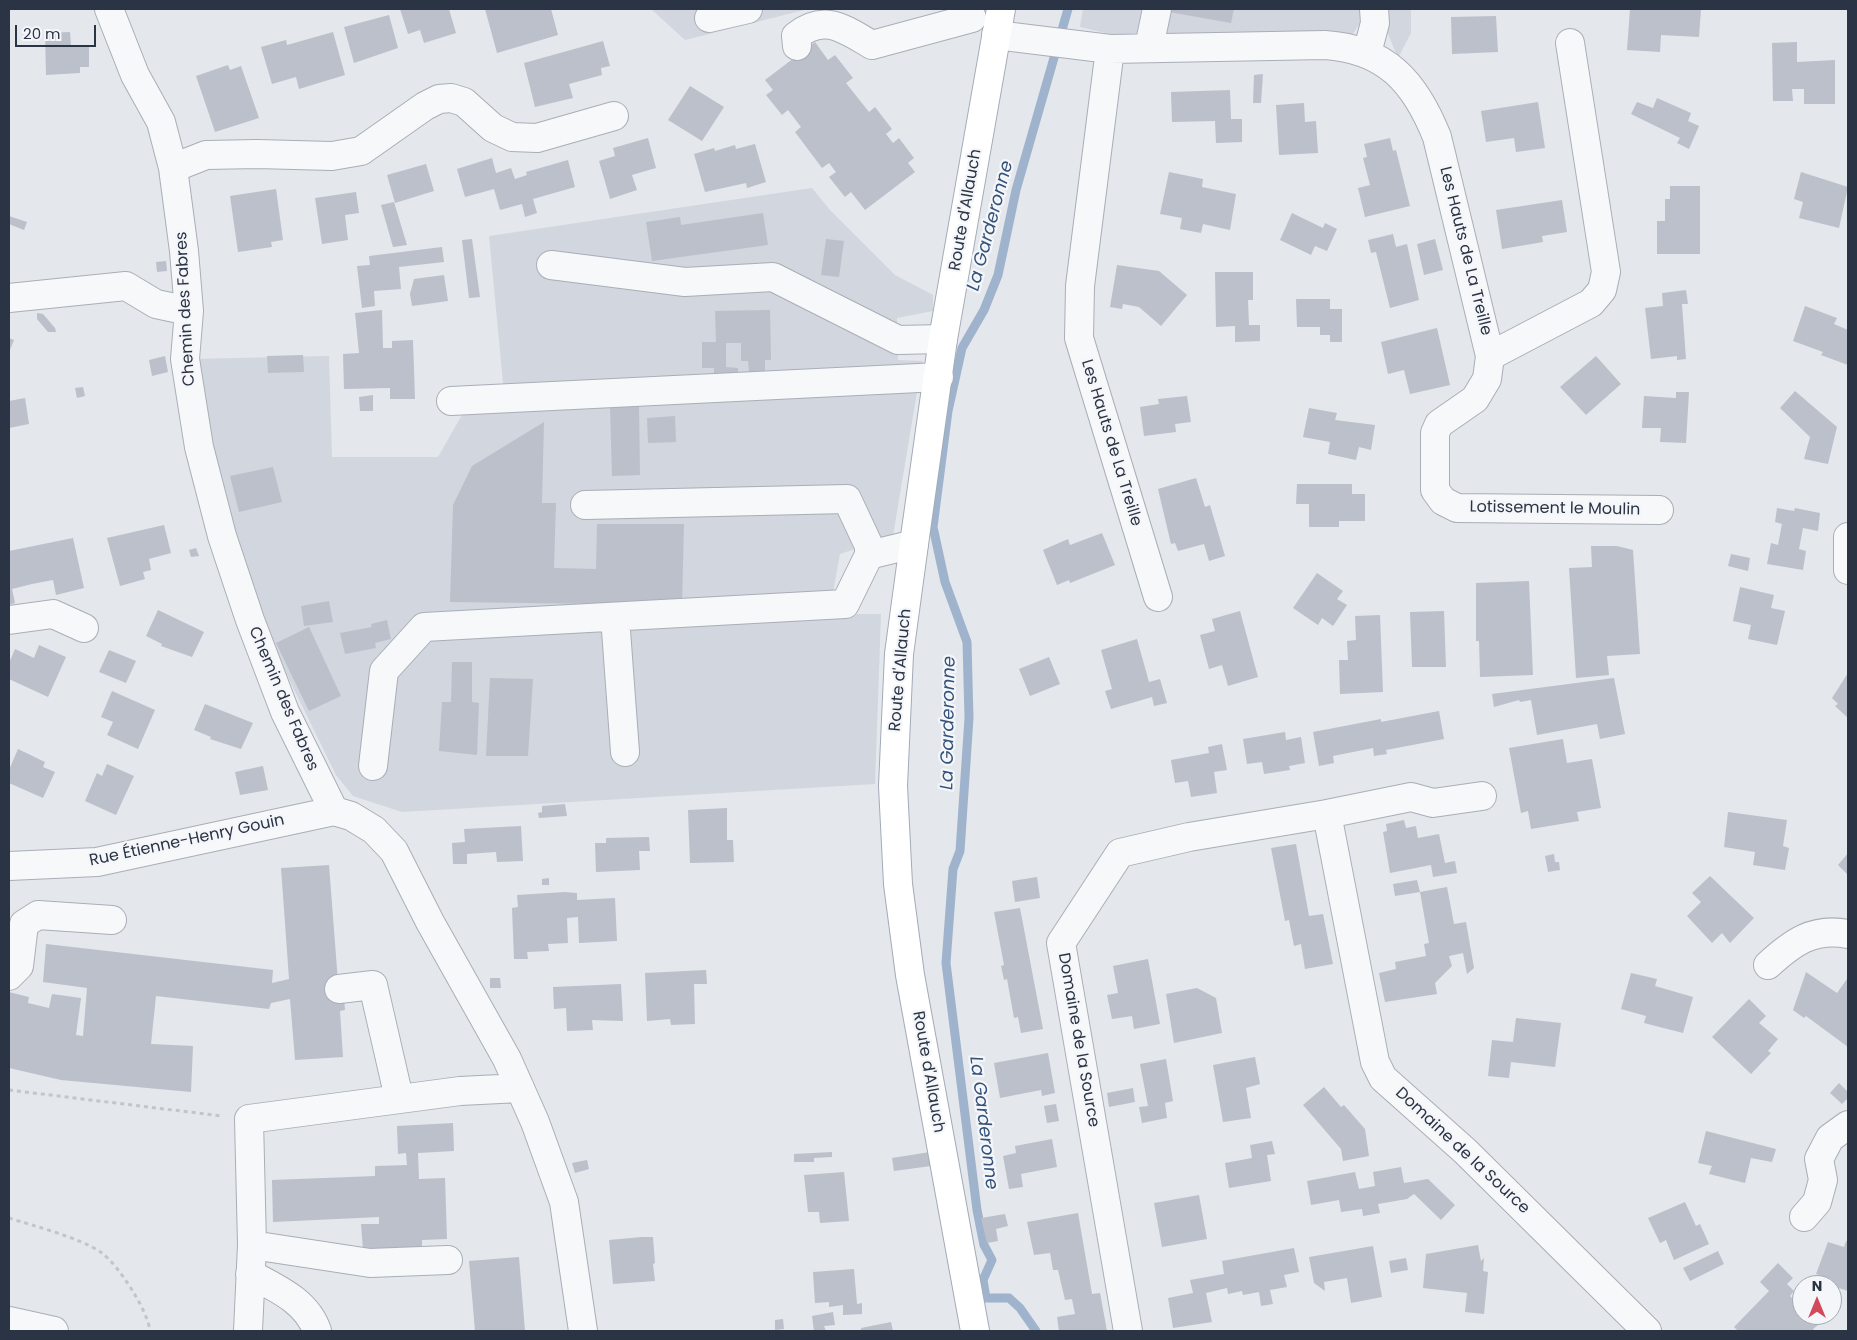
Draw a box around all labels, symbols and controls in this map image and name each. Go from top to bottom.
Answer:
scale bar [18,15,99,47]
text: 20 m [23,23,61,44]
street label: Route d'Allauch [946,148,986,272]
water label: La Garderonne [963,159,1019,293]
street label: Les Hauts de La Treille [1435,165,1495,337]
street label: Chemin des Fabres [172,231,200,387]
street label: Les Hauts de La Treille [1076,357,1146,529]
street label: Lotissement le Moulin [1469,498,1641,520]
street label: Route d'Allauch [886,608,916,732]
street label: Chemin des Fabres [244,624,322,774]
water label: La Garderonne [937,656,961,790]
street label: Rue Étienne-Henry Gouin [88,811,286,871]
street label: Domaine de la Source [1053,951,1103,1129]
street label: Route d'Allauch [908,1010,948,1134]
water label: La Garderonne [964,1055,1002,1191]
street label: Domaine de la Source [1391,1084,1533,1218]
north arrow [1792,1275,1842,1325]
text: N [1812,1276,1822,1296]

